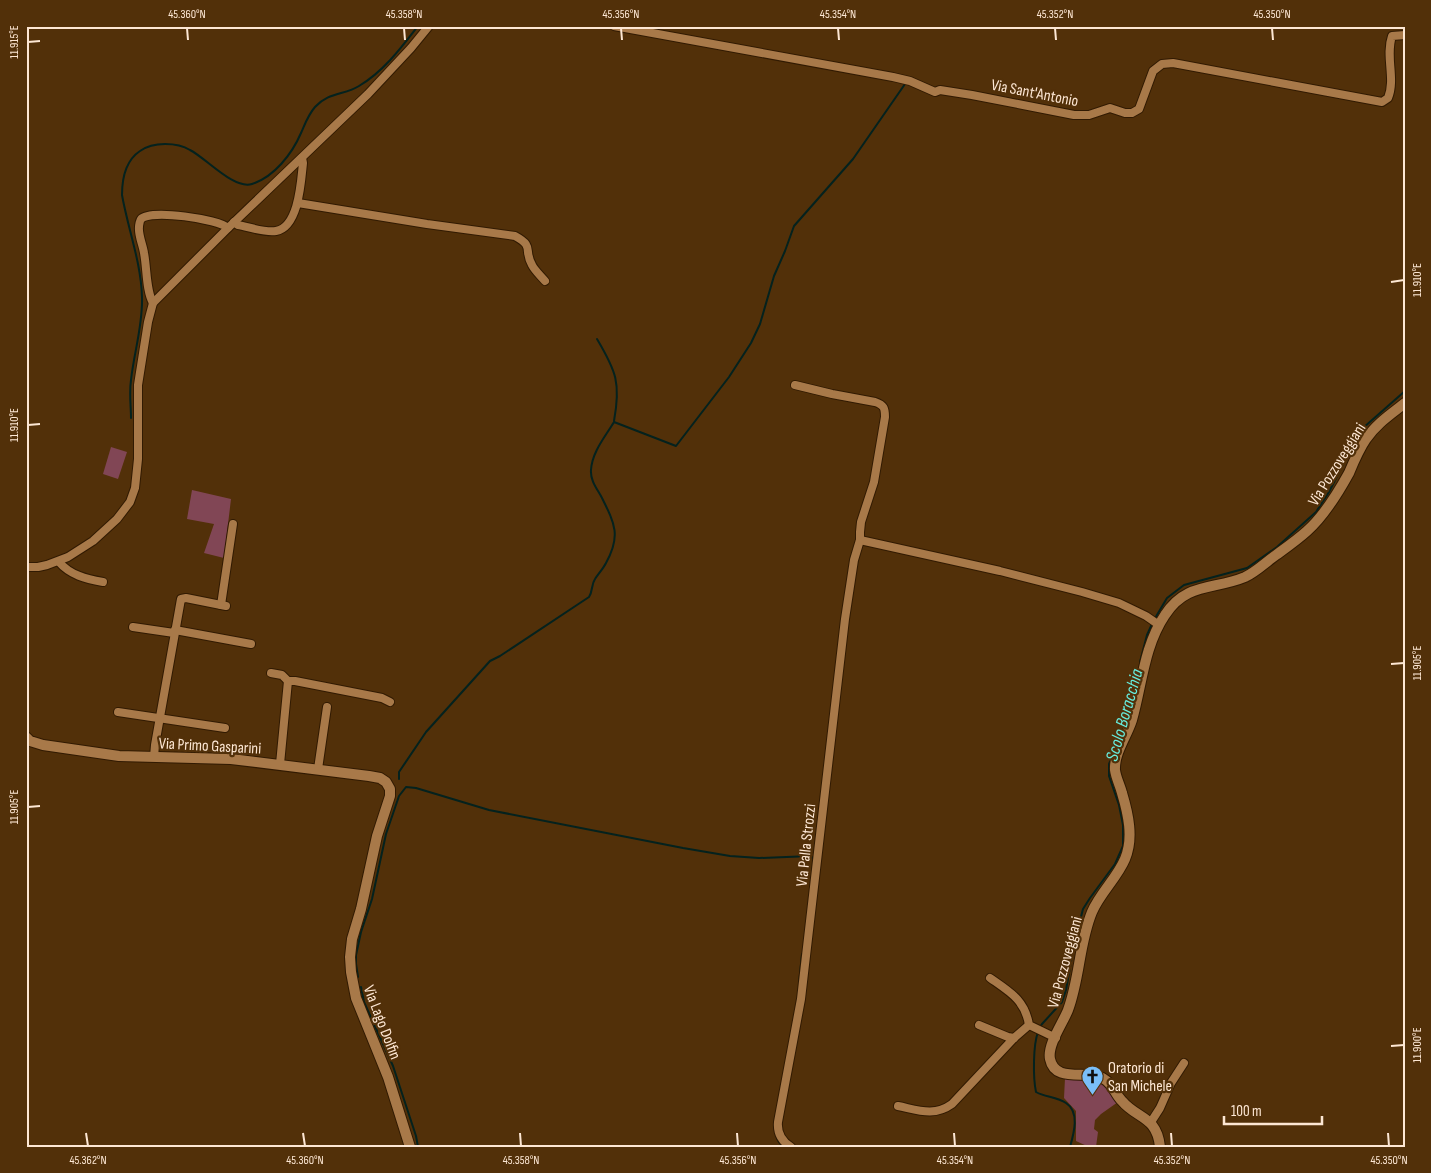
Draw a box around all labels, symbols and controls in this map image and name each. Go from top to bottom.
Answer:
text: 45.360°N [168,7,206,22]
text: 45.358°N [386,7,422,22]
text: 45.356°N [603,7,639,22]
text: 45.354°N [820,7,856,22]
text: 45.352°N [1037,7,1073,22]
text: 45.350°N [1254,7,1291,22]
text: 11.915°E [7,25,22,59]
street label: Via Sant'Antonio [990,76,1080,111]
text: 11.910°E [1410,263,1425,297]
text: 11.910°E [7,408,22,442]
street label: Via Pozzoveggiani [1304,420,1370,510]
text: 11.905°E [1410,646,1425,680]
water label: Scolo Boracchia [1101,666,1148,764]
street label: Via Primo Gasparini [158,734,262,759]
text: 11.905°E [7,790,22,824]
street label: Via Palla Strozzi [793,803,820,888]
street label: Via Pozzoveggiani [1044,914,1087,1010]
street label: Via Lago Dolfin [359,983,404,1062]
text: 11.900°E [1410,1027,1425,1063]
place label: Oratorio di San Michele [1108,1059,1172,1096]
church icon: Oratorio di San Michele [1080,1064,1104,1095]
scale bar [1224,1093,1321,1125]
text: 100 m [1231,1102,1262,1121]
text: 45.362°N [69,1153,107,1168]
text: 45.360°N [286,1153,324,1168]
text: 45.358°N [503,1153,539,1168]
text: 45.356°N [720,1153,756,1168]
text: 45.354°N [937,1153,973,1168]
text: 45.352°N [1154,1153,1190,1168]
text: 45.350°N [1371,1153,1408,1168]

